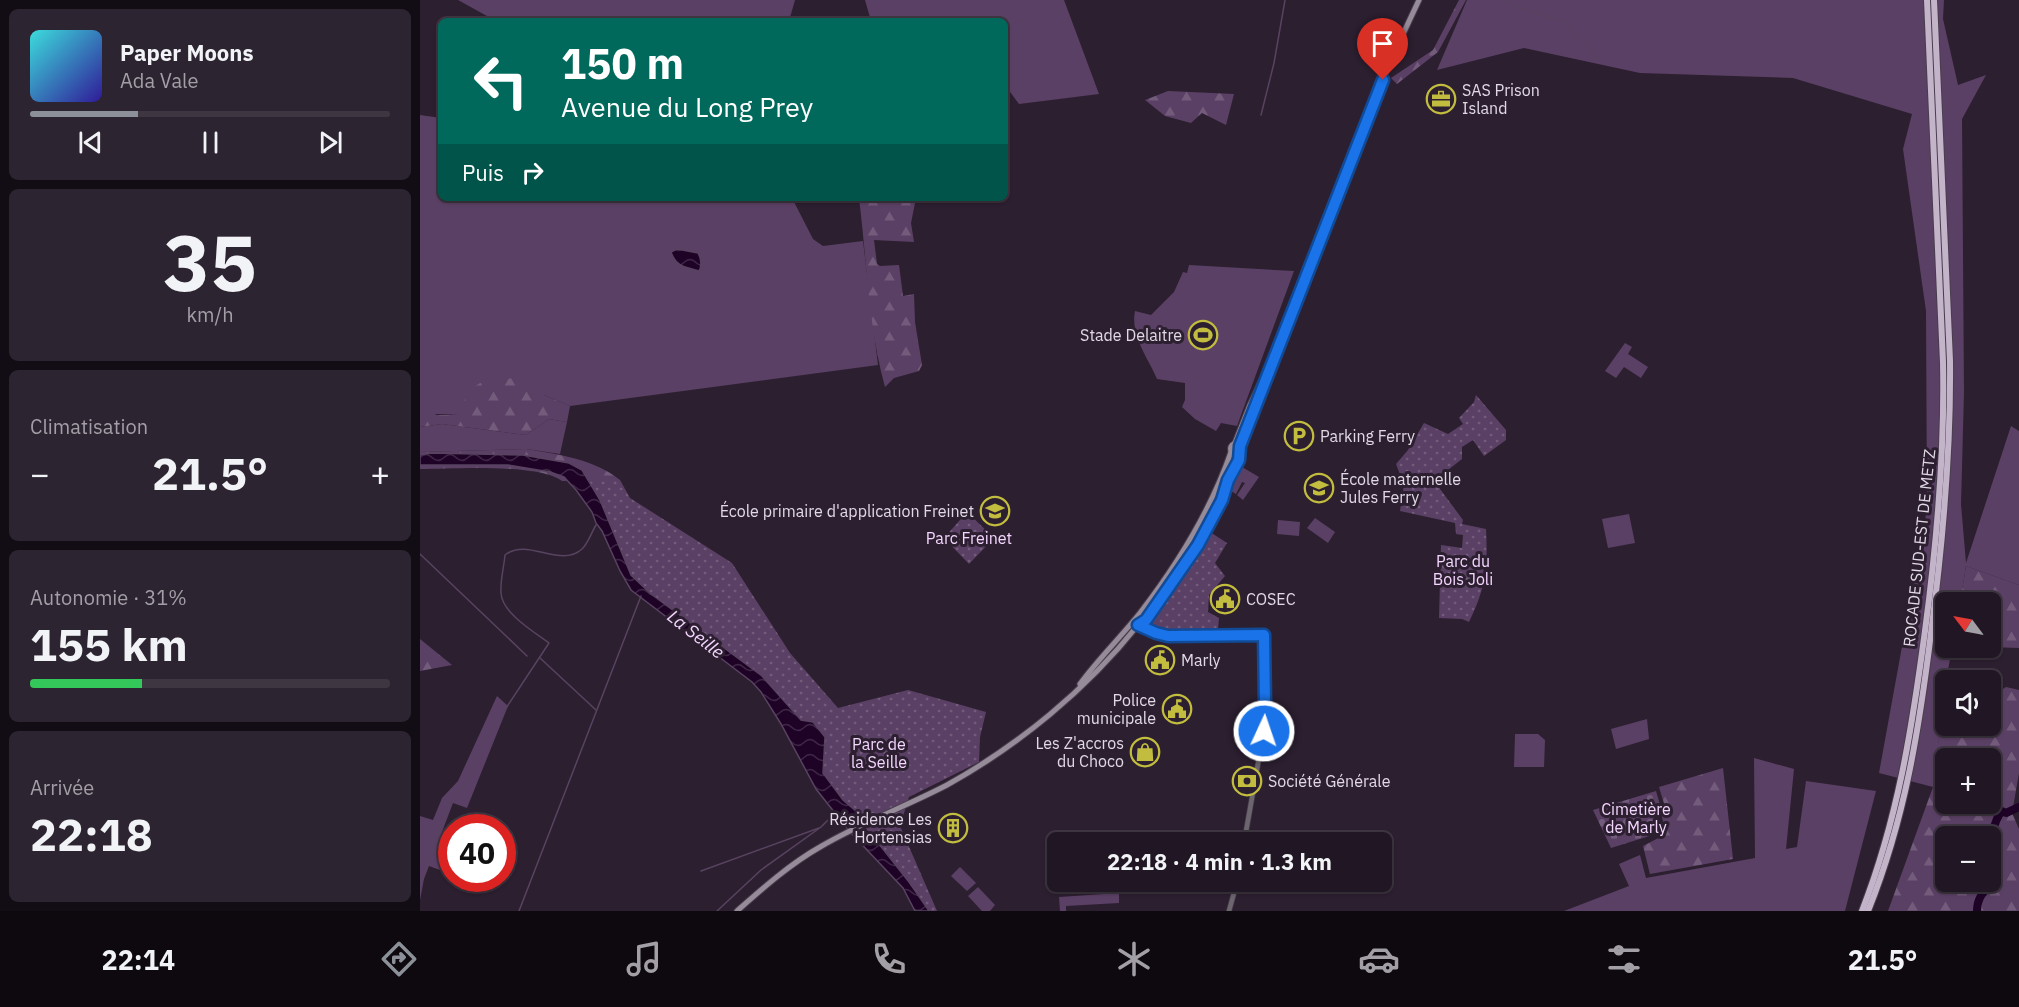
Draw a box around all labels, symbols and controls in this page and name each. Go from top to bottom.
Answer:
pin [1357,18,1408,80]
icon: arrive [1366,27,1399,60]
text: 150 m [561,36,684,91]
text: Paper Moons [120,38,253,67]
icon: left [462,42,540,120]
text: Ada Vale [120,67,199,94]
place label: SAS Prison Island [1462,80,1540,118]
office icon: SAS Prison Island [1425,83,1457,115]
text: Avenue du Long Prey [561,89,813,124]
icon: previous [74,126,107,159]
icon: pause [194,126,227,159]
icon: next [314,126,347,159]
icon: right [516,156,549,189]
text: Puis [462,158,504,187]
text: 35 [163,211,257,312]
text: km/h [186,301,234,328]
sports icon: Stade Delaitre [1187,319,1219,351]
place label: Stade Delaitre [1080,325,1182,345]
text: Climatisation [30,413,148,440]
parking icon: Parking Ferry [1283,420,1315,452]
place label: Parking Ferry [1320,426,1415,446]
text: 21.5° [152,444,268,502]
street label: ROCADE SUD-EST DE METZ [1899,448,1939,648]
text: − [30,452,50,495]
text: + [370,452,390,495]
place label: École maternelle Jules Ferry [1340,468,1461,507]
school or university icon: École maternelle Jules Ferry [1303,472,1335,504]
school or university icon: École primaire d'application Freinet [979,495,1011,527]
place label: École primaire d'application Freinet [720,500,974,521]
park label: Parc Freinet [926,528,1012,548]
park label: Parc du Bois Joli [1433,551,1493,589]
public building icon: COSEC [1209,583,1241,615]
text: Autonomie · 31% [30,584,187,611]
place label: COSEC [1246,589,1296,609]
north arrow [1935,592,2001,658]
map controls [1935,592,2001,892]
water label: La Seille [663,605,729,663]
text: 155 km [30,615,188,673]
public building icon: Marly [1144,644,1176,676]
place label: Marly [1181,650,1221,670]
button: sound [1935,670,2001,736]
place label: Police municipale [1077,690,1156,728]
public building icon: Police municipale [1161,693,1193,725]
position arrow [1232,699,1296,763]
place label: Les Z'accros du Choco [1035,733,1124,771]
park label: Parc de la Seille [851,734,907,772]
shop icon: Les Z'accros du Choco [1129,736,1161,768]
button: + [1935,748,2001,814]
bank icon: Société Générale [1231,765,1263,797]
place label: Société Générale [1268,771,1391,791]
text: Arrivée [30,774,94,801]
park label: Cimetière de Marly [1601,799,1671,837]
text: 22:18 [30,805,153,863]
place label: Résidence Les Hortensias [829,809,932,847]
building icon: Résidence Les Hortensias [937,812,969,844]
speed limit sign: 40 [438,814,516,892]
button: − [1935,826,2001,892]
text: 22:18 · 4 min · 1.3 km [1107,847,1332,876]
icon: directions [378,938,420,980]
icon: music [623,938,665,980]
icon: phone [868,938,910,980]
icon: climate [1113,938,1155,980]
icon: car [1358,938,1400,980]
icon: filters [1603,938,1645,980]
text: 22:14 [101,942,175,977]
text: 21.5° [1848,942,1917,977]

